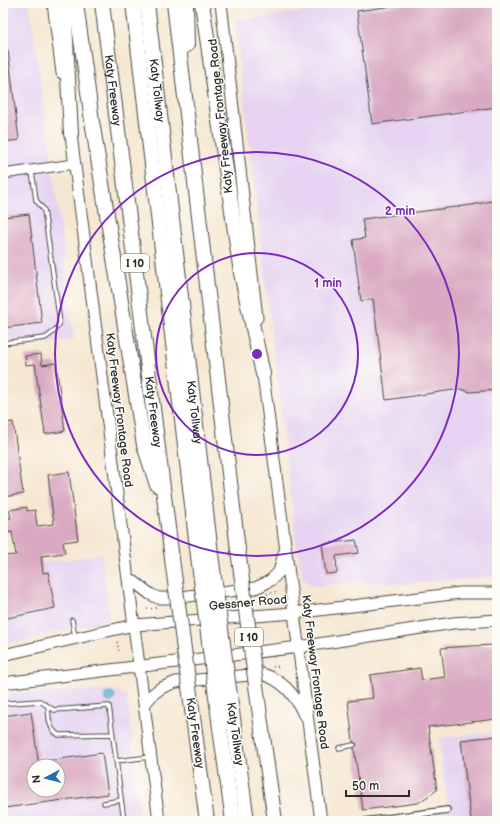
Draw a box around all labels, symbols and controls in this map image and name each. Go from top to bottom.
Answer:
street label: Katy Freeway Frontage Road [205,38,237,194]
street label: Katy Freeway [101,54,125,127]
street label: Katy Tollway [146,58,168,124]
text: 2 min [385,204,415,219]
road number: I 10 [121,254,149,272]
text: 1 min [314,276,342,291]
street label: Katy Freeway Frontage Road [102,332,136,488]
centre of rings [250,347,264,361]
street label: Katy Freeway [142,375,165,449]
street label: Katy Tollway [183,380,206,445]
street label: Gessner Road [208,592,288,614]
street label: Katy Freeway Frontage Road [298,594,332,750]
road number: I 10 [235,628,263,646]
street label: Katy Freeway [183,696,207,770]
street label: Katy Tollway [223,701,247,767]
north arrow [26,758,66,798]
scale bar [346,772,409,798]
text: N [30,774,44,784]
text: 50 m [352,779,379,794]

